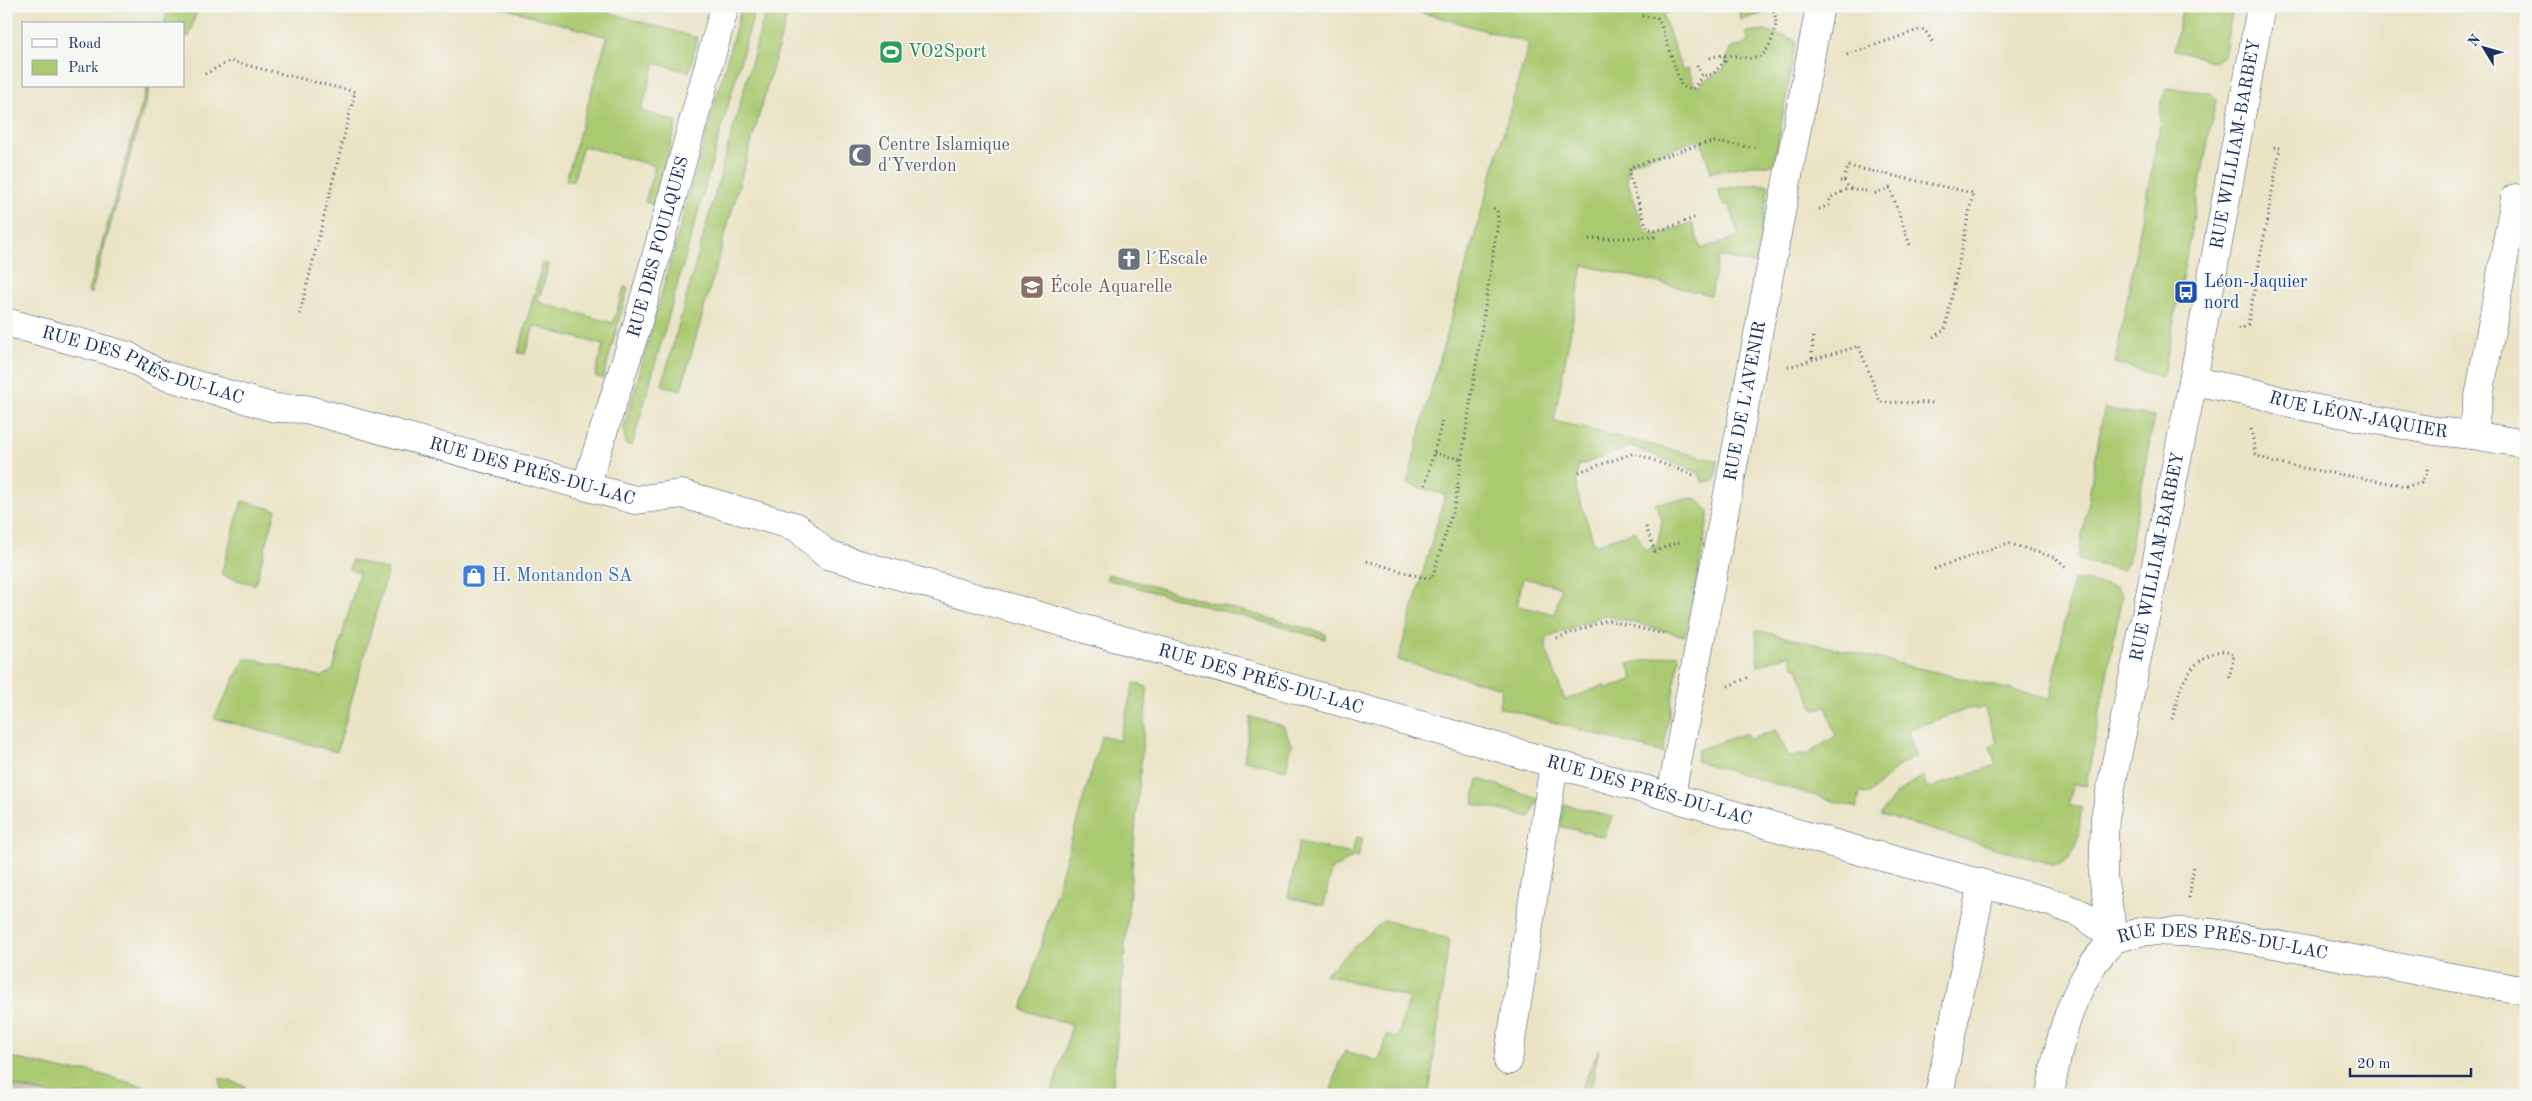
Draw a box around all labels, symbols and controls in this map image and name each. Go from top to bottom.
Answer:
legend [22,22,185,88]
north arrow [2460,22,2510,72]
text: N [2466,32,2483,49]
text: Road [68,37,102,52]
street label: RUE WILLIAM-BARBEY [2208,38,2264,251]
sports icon: VO2Sport [878,39,904,65]
place label: VO2Sport [908,43,987,61]
text: Park [68,61,99,76]
place label: Centre Islamique d'Yverdon [878,136,1010,175]
mosque icon: Centre Islamique d'Yverdon [847,142,873,168]
street label: RUE DES FOULQUES [625,154,692,340]
church icon: l´Escale [1116,246,1142,272]
place label: l´Escale [1146,250,1208,268]
place label: Léon-Jaquier nord [2204,273,2308,312]
school or university icon: École Aquarelle [1019,274,1045,300]
place label: École Aquarelle [1050,274,1172,296]
bus stop icon: Léon-Jaquier nord [2173,279,2199,305]
street label: RUE DE L'AVENIR [1721,319,1769,483]
street label: RUE DES PRÉS-DU-LAC [40,323,246,407]
street label: RUE LÉON-JAQUIER [2267,389,2449,441]
street label: RUE DES PRÉS-DU-LAC [427,434,637,509]
street label: RUE WILLIAM-BARBEY [2128,451,2187,663]
shop icon: H. Montandon SA [461,563,487,589]
place label: H. Montandon SA [492,567,633,585]
street label: RUE DES PRÉS-DU-LAC [1156,641,1366,717]
street label: RUE DES PRÉS-DU-LAC [1544,753,1754,829]
street label: RUE DES PRÉS-DU-LAC [2115,922,2329,963]
scale bar [2350,1046,2471,1078]
text: 20 m [2357,1057,2391,1072]

